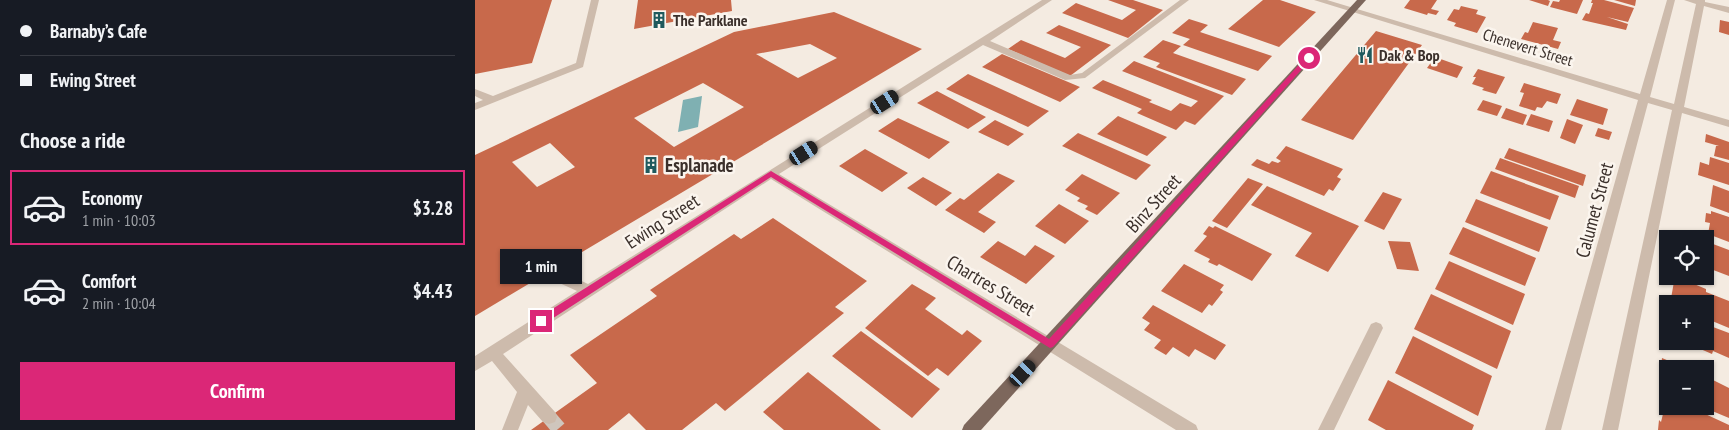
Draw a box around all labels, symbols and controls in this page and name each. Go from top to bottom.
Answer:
building icon: The Parklane [649,10,669,30]
place label: The Parklane [673,10,748,30]
text: Barnaby’s Cafe [50,19,147,43]
street label: Chenevert Street [1481,24,1576,70]
restaurant icon: Dak & Bop [1355,45,1375,65]
place label: Dak & Bop [1379,45,1440,65]
route start [1298,47,1320,69]
text: Ewing Street [50,68,136,92]
car [868,88,901,116]
text: Choose a ride [20,126,125,154]
car [787,139,820,167]
place label: Esplanade [665,153,734,177]
building icon: Esplanade [641,155,661,175]
street label: Calumet Street [1570,159,1618,260]
street label: Binz Street [1120,168,1186,237]
icon: car [22,185,67,230]
text: Economy [82,186,142,210]
street label: Ewing Street [620,188,704,254]
text: $3.28 [413,196,453,220]
text: 1 min · 10:03 [82,210,156,230]
map controls [1659,230,1714,415]
button: locate [1659,230,1714,285]
callout: 1 min [500,248,582,284]
street label: Chartres Street [943,249,1040,321]
text: 1 min [525,256,557,276]
icon: car [22,268,67,313]
text: Comfort [82,269,136,293]
text: $4.43 [413,279,453,303]
text: 2 min · 10:04 [82,293,156,313]
button: + [1659,295,1714,350]
route end [530,310,552,332]
car [1007,357,1038,389]
button: − [1659,360,1714,415]
button: Confirm [20,362,455,420]

